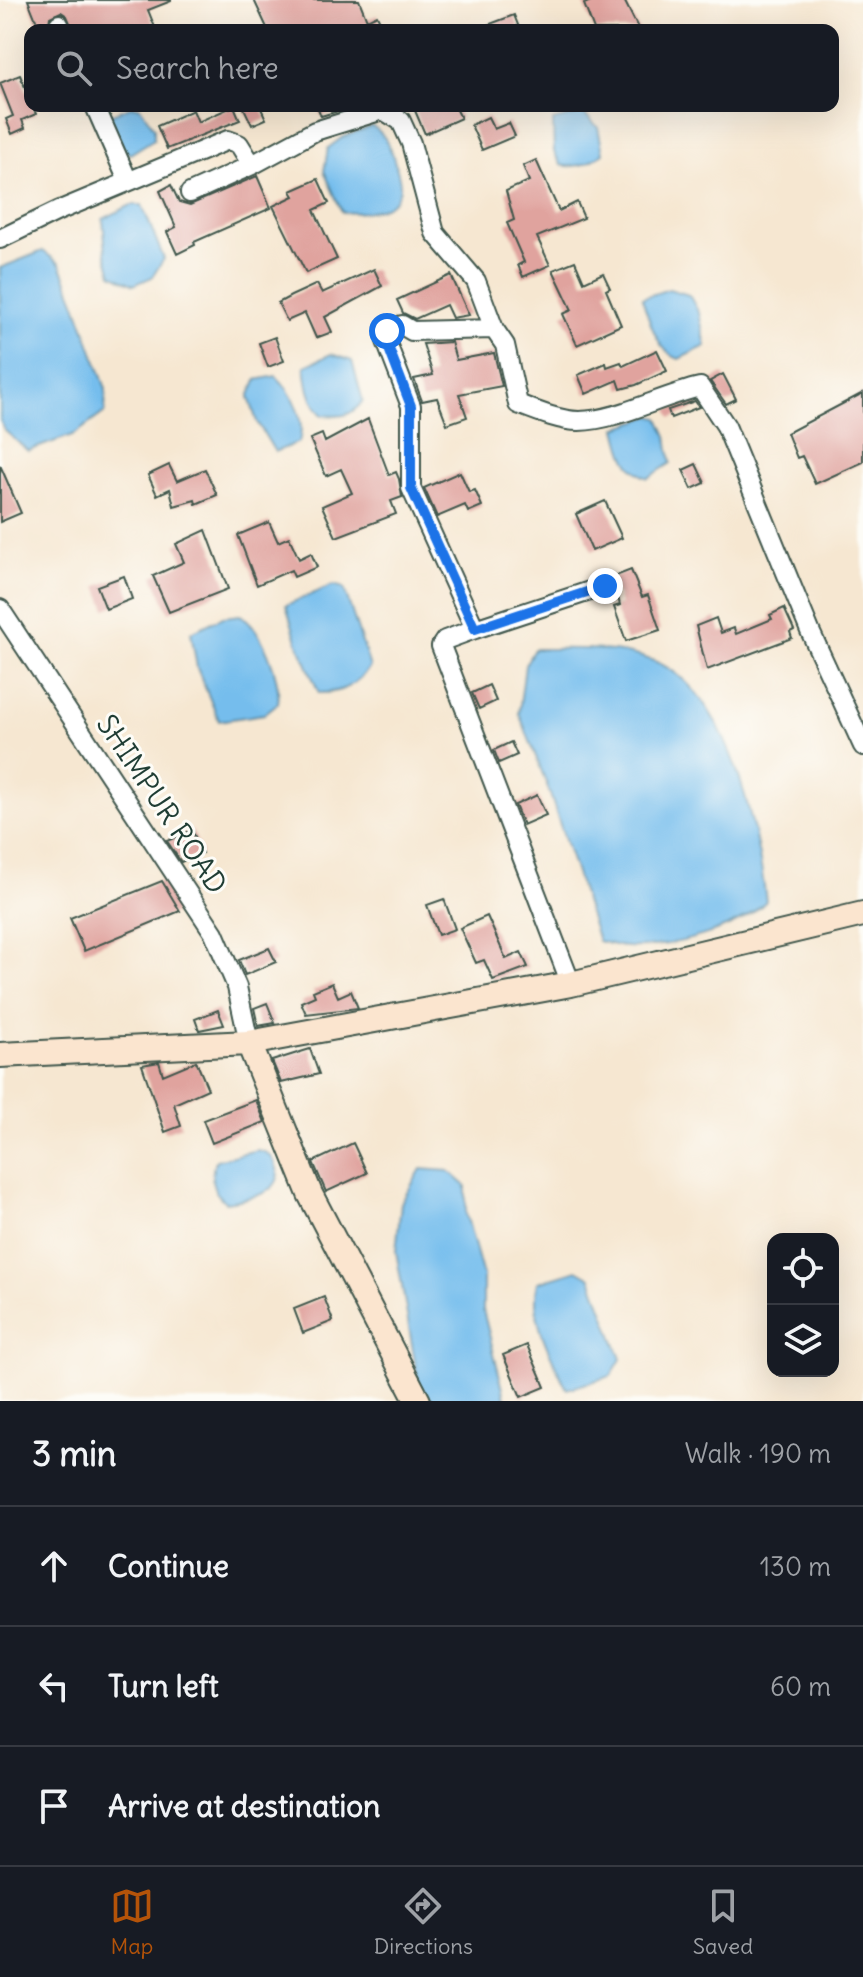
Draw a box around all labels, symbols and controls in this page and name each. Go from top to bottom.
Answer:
search box [24,24,839,112]
icon: search [52,46,96,90]
text: Search here [116,49,279,87]
route start [369,313,405,349]
route end [587,568,623,604]
street label: SHIMPUR ROAD [89,708,235,900]
map controls [767,1233,839,1377]
button: locate [767,1233,839,1305]
button: layers [767,1305,839,1377]
text: 3 min [32,1432,117,1475]
text: Walk · 190 m [685,1437,831,1470]
icon: ahead [32,1544,76,1588]
text: Continue [108,1547,229,1585]
text: 130 m [760,1550,831,1583]
icon: left [32,1664,76,1708]
text: Turn left [108,1667,219,1705]
text: 60 m [770,1670,831,1703]
icon: arrive [32,1784,76,1828]
text: Arrive at destination [108,1787,380,1825]
tab: Map [110,1884,154,1960]
tab: Directions [374,1884,473,1960]
tab: Saved [693,1884,753,1960]

